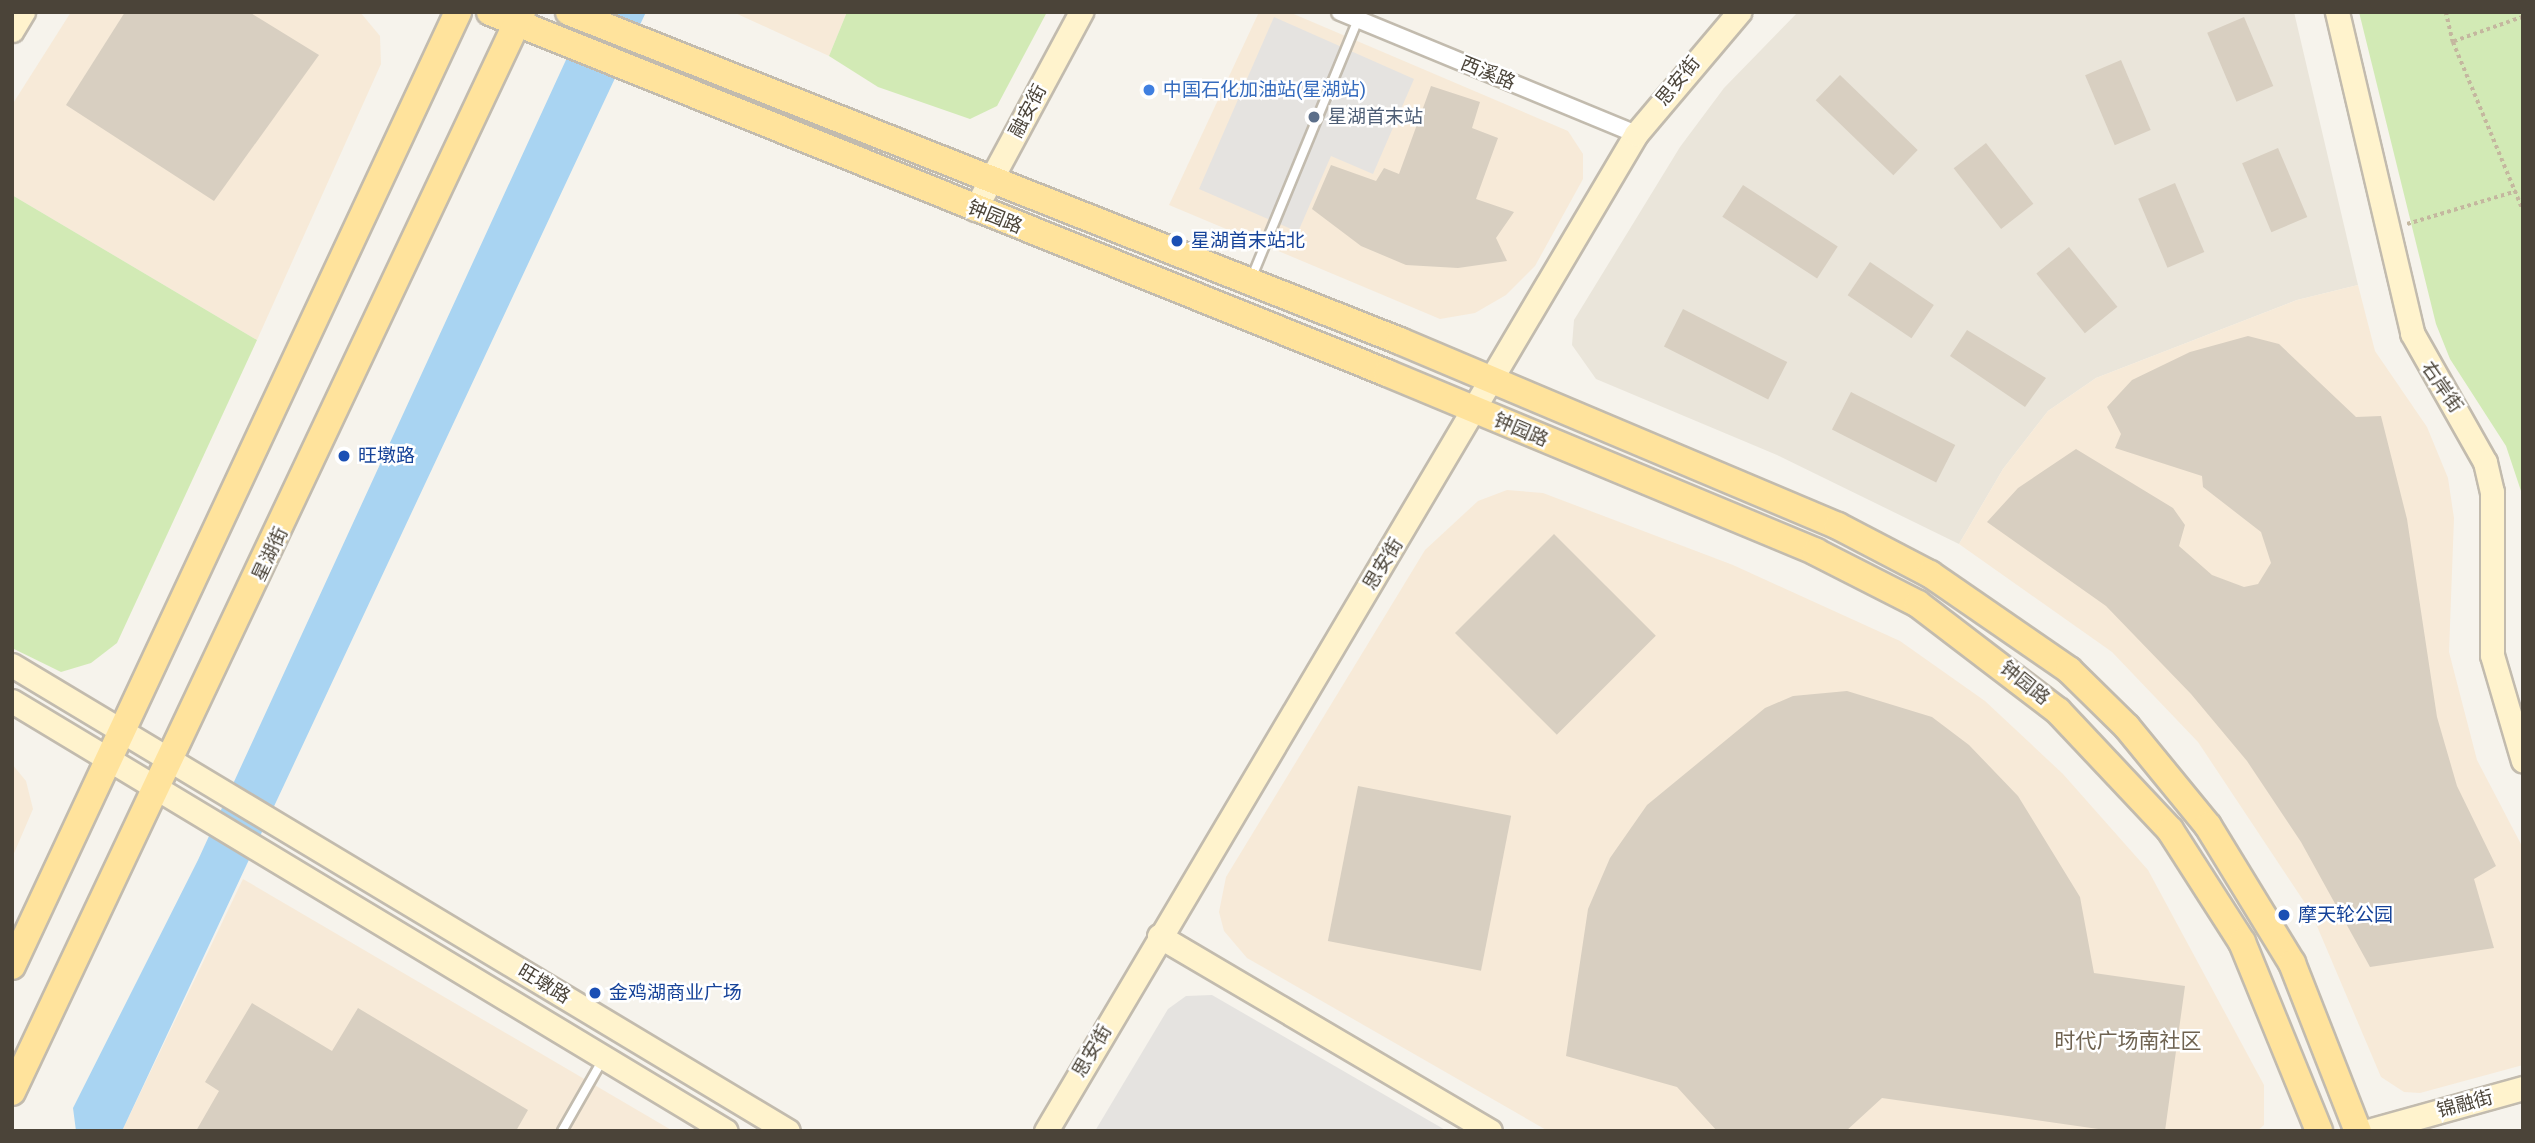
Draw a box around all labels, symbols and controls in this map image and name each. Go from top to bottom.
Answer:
street label: 西溪路 [1457,52,1519,94]
street label: 思安街 [1651,52,1705,110]
place label: 中国石化加油站(星湖站) [1163,79,1366,101]
street label: 融安街 [1005,80,1051,142]
marker: 中国石化加油站(星湖站) [1141,82,1157,98]
place label: 星湖首末站 [1328,106,1423,128]
marker: 星湖首末站 [1306,109,1322,125]
street label: 钟园路 [964,196,1026,238]
place label: 星湖首末站北 [1191,230,1305,252]
marker: 星湖首末站北 [1169,233,1185,249]
street label: 右岸街 [2416,357,2468,417]
street label: 钟园路 [1490,408,1552,452]
place label: 旺墩路 [358,445,415,467]
marker: 旺墩路 [336,448,352,464]
street label: 星湖街 [248,523,292,585]
street label: 思安街 [1359,534,1407,594]
street label: 钟园路 [1996,656,2054,710]
place label: 摩天轮公园 [2298,904,2393,926]
marker: 摩天轮公园 [2276,907,2292,923]
street label: 旺墩路 [514,960,574,1008]
place label: 金鸡湖商业广场 [609,982,742,1004]
marker: 金鸡湖商业广场 [587,985,603,1001]
street label: 思安街 [1068,1021,1116,1081]
district label: 时代广场南社区 [2055,1028,2201,1054]
street label: 锦融街 [2435,1086,2495,1122]

